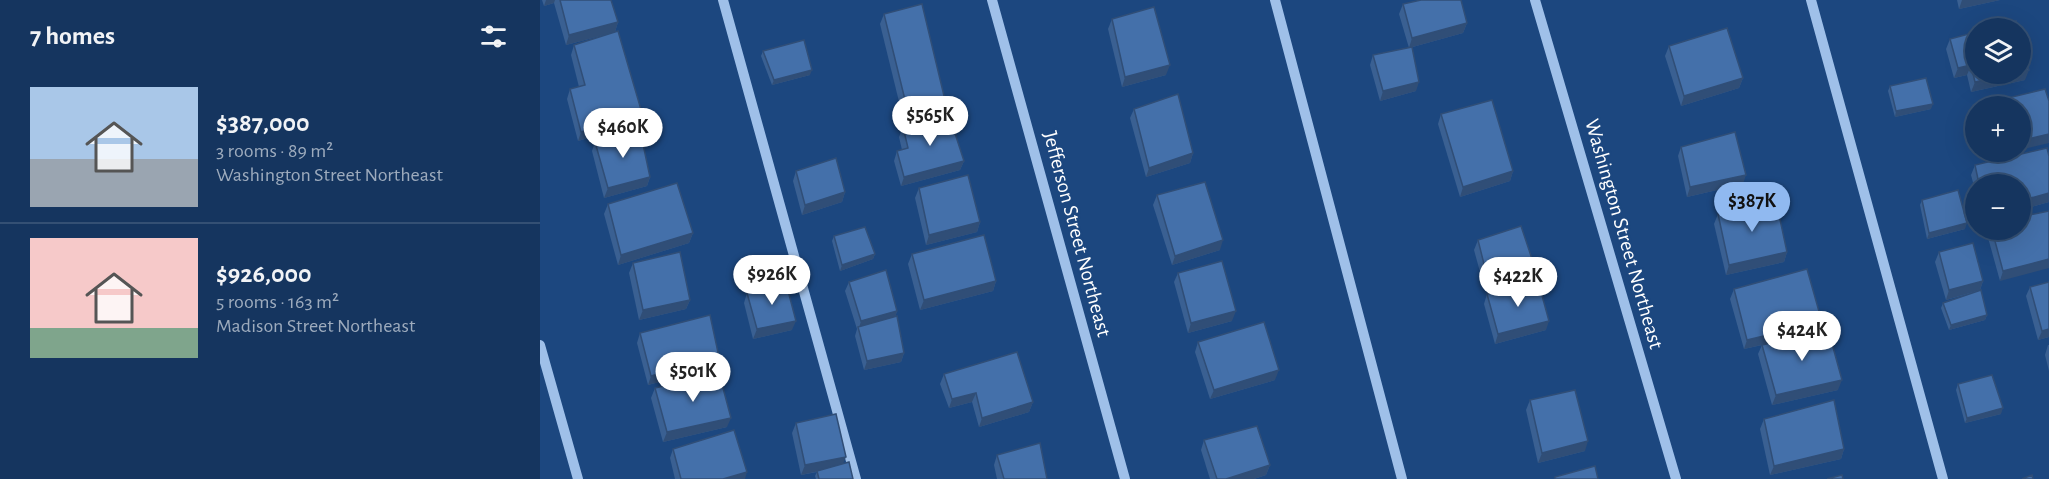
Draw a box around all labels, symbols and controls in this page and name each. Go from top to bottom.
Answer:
map controls [1965,18,2031,240]
button: layers [1965,18,2031,84]
icon: filters [477,20,510,53]
text: 7 homes [30,23,115,49]
pin: $565K [888,96,972,147]
button: + [1965,96,2031,162]
text: $565K [906,105,954,125]
pin: $460K [581,108,665,159]
text: $387,000 [216,110,310,136]
icon: home [78,111,150,183]
text: $460K [598,117,648,137]
street label: Washington Street Northeast [1581,117,1667,352]
street label: Jefferson Street Northeast [1039,129,1115,339]
text: 3 rooms · 89 m² [216,141,333,161]
text: Washington Street Northeast [216,165,443,185]
button: − [1965,174,2031,240]
pin: $387K [1710,182,1794,233]
text: $387K [1728,191,1776,211]
pin: $926K [730,255,814,306]
pin: $422K [1476,257,1560,308]
text: $926,000 [216,261,312,287]
icon: home [78,262,150,334]
text: $926K [747,264,797,284]
text: $422K [1493,266,1543,286]
text: 5 rooms · 163 m² [216,292,339,312]
pin: $424K [1760,311,1844,362]
text: Madison Street Northeast [216,316,415,336]
text: $424K [1777,320,1827,340]
pin: $501K [651,352,735,403]
text: $501K [670,361,716,381]

